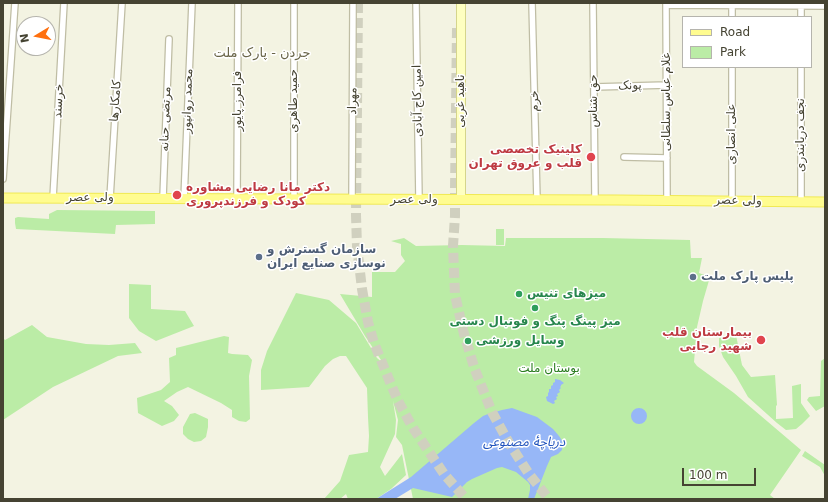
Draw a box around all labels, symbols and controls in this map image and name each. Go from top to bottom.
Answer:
north arrow [16,16,56,56]
legend [682,16,812,68]
text: Road [720,25,750,39]
text: N [17,32,32,44]
text: Park [720,45,746,59]
district label: جردن - پارک ملت [213,46,311,62]
street label: غلام عباس سلطانی [660,53,674,151]
street label: امین کاج آبادی [410,65,426,137]
street label: محمد روانپور [180,68,196,134]
street label: حمید طاهری [287,69,301,133]
street label: فرامرز پایور [231,71,245,131]
street label: ناهید غربی [454,74,468,128]
street label: حق شناس [587,74,601,128]
street label: پونک [618,78,642,94]
street label: کامکارها [107,80,125,122]
street label: خرسند [51,84,67,118]
street label: مرتضی حنانه [158,86,174,152]
street label: مهراد [346,87,360,115]
street label: خرم [528,90,542,112]
street label: نجف دریابندری [794,98,808,172]
street label: علی انصاری [725,104,739,164]
place label: کلینیک تخصصی قلب و عروق تهران [468,143,582,171]
marker: کلینیک تخصصی قلب و عروق تهران [585,151,597,163]
place label: دکتر مانا رضایی مشاوره کودک و فرزندپروری [186,181,330,209]
marker: دکتر مانا رضایی مشاوره کودک و فرزندپروری [171,189,183,201]
street label: ولی عصر [66,191,114,205]
street label: ولی عصر [390,193,438,207]
street label: ولی عصر [714,193,762,209]
place label: سازمان گسترش و نوسازی صنایع ایران [267,243,386,271]
marker: سازمان گسترش و نوسازی صنایع ایران [254,252,264,262]
place label: پلیس پارک ملت [701,270,794,284]
marker: پلیس پارک ملت [688,272,698,282]
place label: میزهای تنیس [527,287,606,301]
marker: میزهای تنیس [514,289,524,299]
marker: میز پینگ پنگ و فوتبال دستی [530,303,540,313]
place label: میز پینگ پنگ و فوتبال دستی [449,315,621,329]
place label: بیمارستان قلب شهید رجایی [662,326,752,354]
place label: وسایل ورزشی [476,334,564,348]
marker: بیمارستان قلب شهید رجایی [755,334,767,346]
marker: وسایل ورزشی [463,336,473,346]
park label: بوستان ملت [518,362,580,376]
water label: دریاچهٔ مصنوعی [483,435,565,451]
scale bar [684,460,758,486]
text: 100 m [689,468,727,482]

